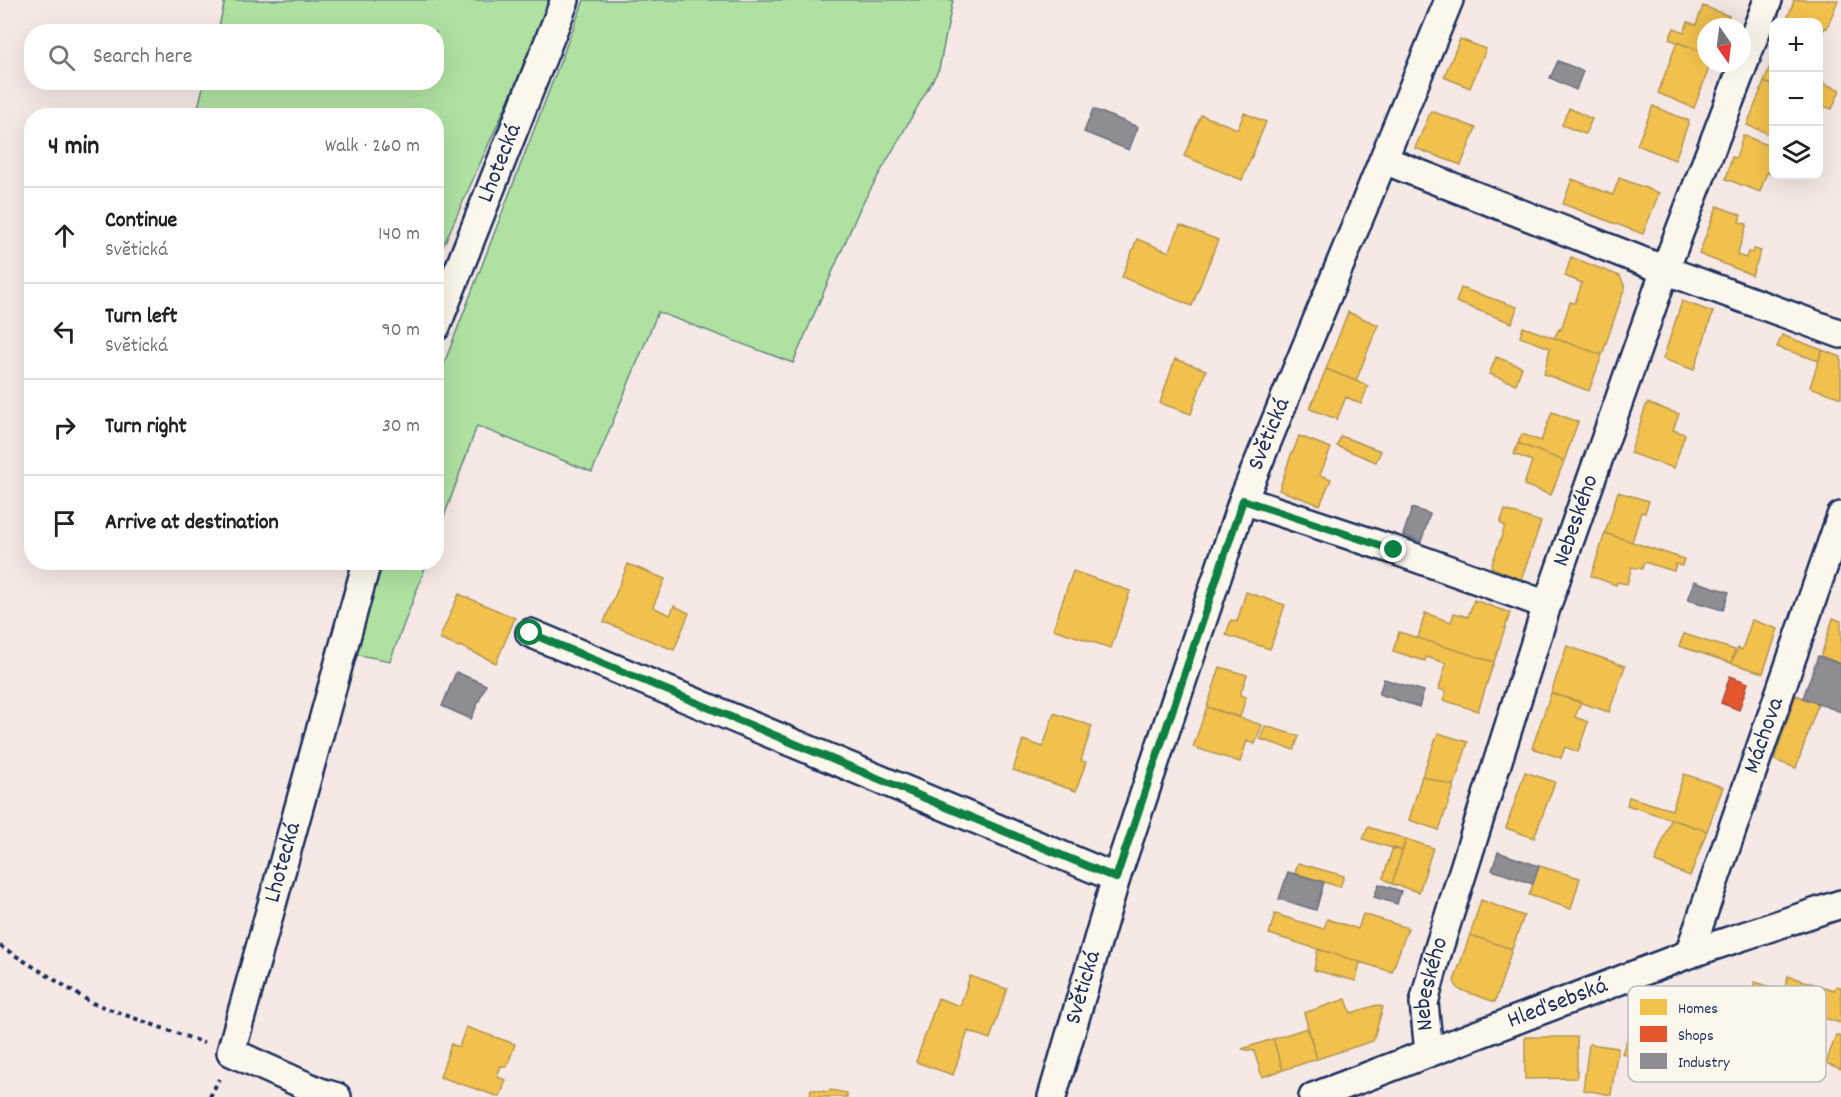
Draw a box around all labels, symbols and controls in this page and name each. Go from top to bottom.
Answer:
north arrow [1697,18,1751,72]
map controls [1769,18,1823,180]
button: + [1769,18,1823,72]
search box [24,24,444,90]
icon: search [45,41,78,74]
text: Search here [93,42,192,73]
button: − [1769,72,1823,126]
street label: Lhotecká [470,119,532,208]
button: layers [1769,126,1823,180]
text: 4 min [48,129,99,166]
text: Walk · 260 m [325,133,420,161]
text: Continue [105,206,177,237]
icon: ahead [48,219,81,252]
text: 140 m [378,221,420,249]
text: Světická [105,237,168,265]
text: Turn left [105,302,177,333]
icon: left [48,315,81,348]
text: 90 m [382,317,420,345]
text: Světická [105,333,168,361]
street label: Světická [1240,393,1300,476]
icon: right [48,411,81,444]
text: Turn right [105,412,187,443]
text: 30 m [382,413,420,441]
street label: Nebeského [1545,470,1608,572]
icon: arrive [48,507,81,540]
text: Arrive at destination [105,508,279,539]
route end [1380,536,1406,562]
route start [516,619,542,645]
street label: Máchova [1736,692,1794,779]
street label: Lhotecká [256,818,311,907]
street label: Nebeského [1407,933,1458,1033]
street label: Světická [1057,946,1111,1029]
street label: Hleďsebská [1503,969,1613,1038]
legend [1628,986,1826,1082]
text: Homes [1678,998,1718,1021]
text: Shops [1678,1025,1714,1048]
text: Industry [1678,1052,1730,1075]

